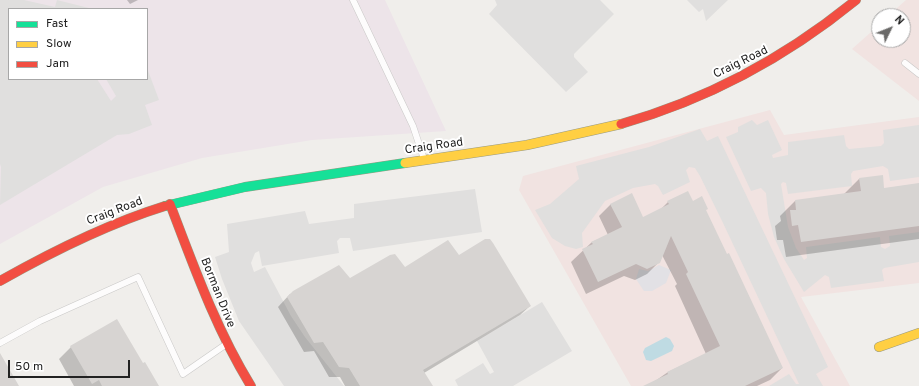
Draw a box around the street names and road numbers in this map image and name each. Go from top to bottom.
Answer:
street label: Craig Road [711,44,771,82]
street label: Craig Road [404,136,464,158]
street label: Craig Road [85,195,145,229]
street label: Borman Drive [196,256,238,330]

